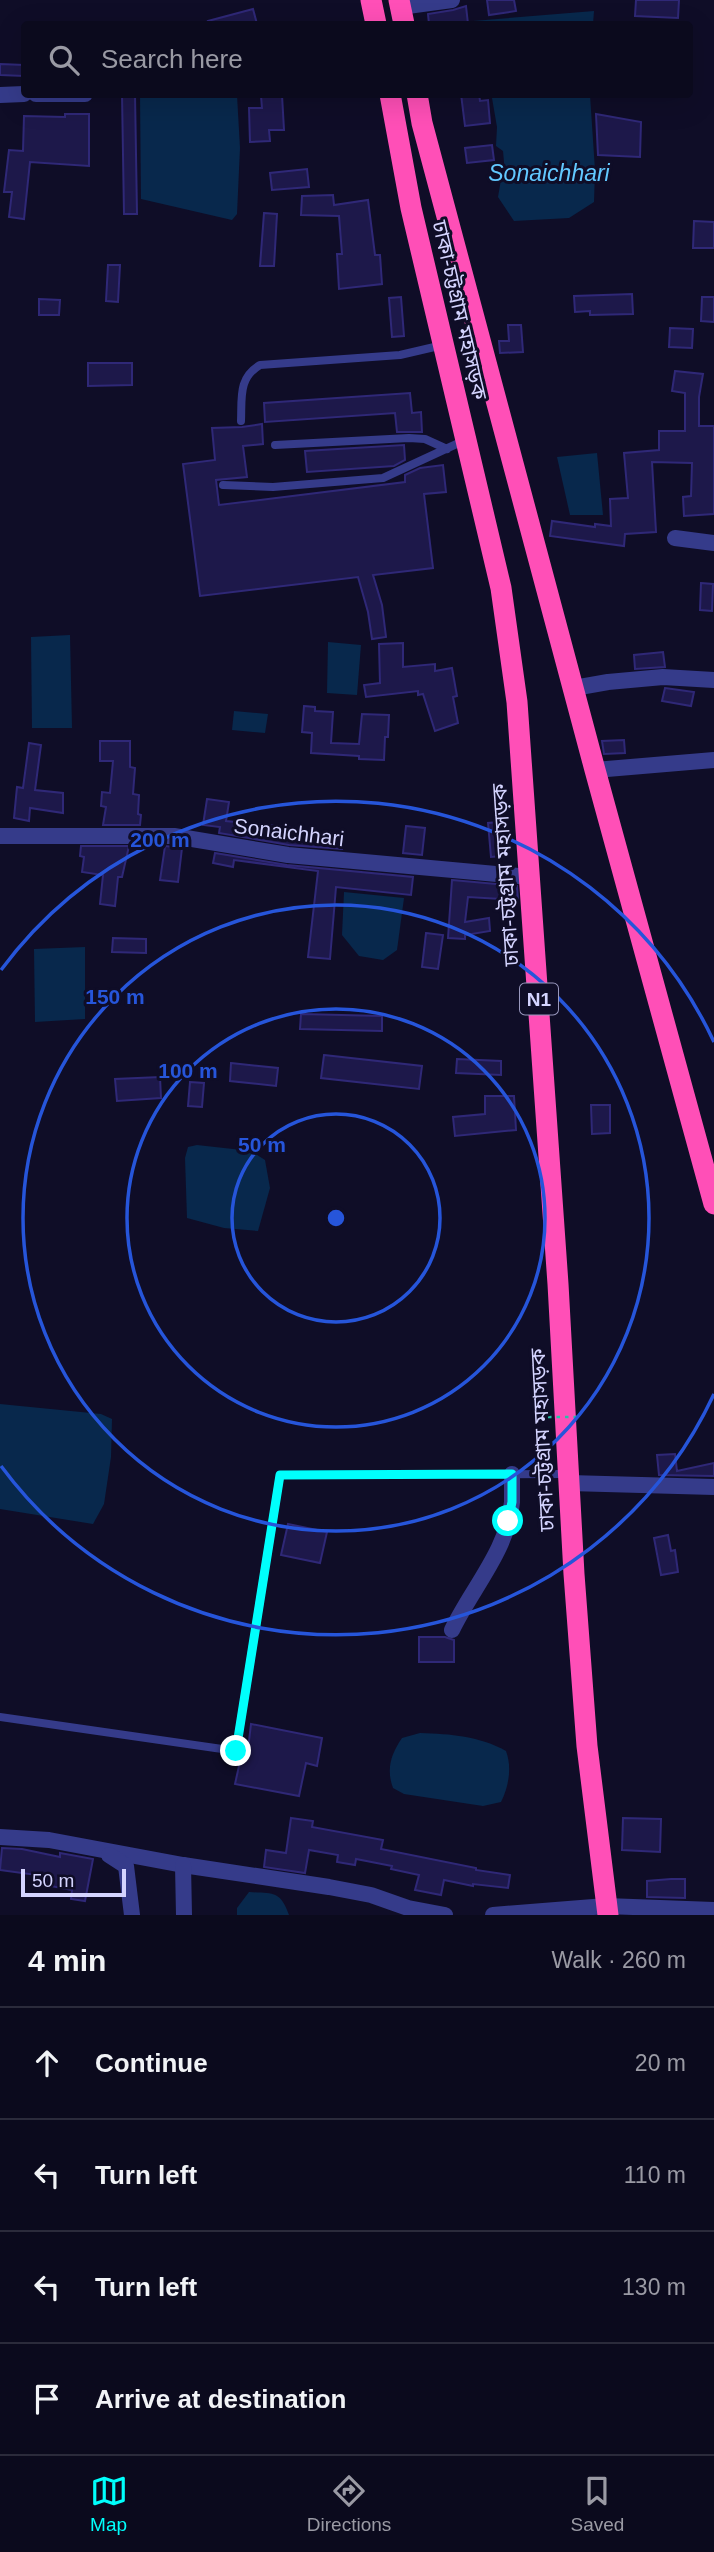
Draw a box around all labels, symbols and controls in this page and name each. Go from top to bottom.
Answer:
search box [21,21,693,98]
icon: search [45,41,83,79]
text: Search here [101,44,243,74]
water label: Sonaichhari [488,160,611,186]
street label: ঢাকা-চট্টগ্রাম মহাসড়ক [428,217,492,403]
street label: ঢাকা-চট্টগ্রাম মহাসড়ক [487,782,523,968]
street label: Sonaichhari [233,814,345,850]
text: 200 m [130,828,190,851]
road number: N1 [520,984,558,1015]
text: 150 m [85,985,145,1008]
text: 100 m [158,1059,218,1082]
text: 50 m [238,1133,286,1156]
centre of rings [324,1206,348,1230]
street label: ঢাকা-চট্টগ্রাম মহাসড়ক [526,1347,558,1533]
route start [492,1505,523,1536]
route end [220,1735,251,1766]
scale bar [21,1866,126,1898]
text: 50 m [32,1870,74,1891]
text: 4 min [28,1944,106,1977]
text: Walk · 260 m [551,1947,686,1973]
icon: ahead [28,2044,66,2082]
text: Continue [95,2048,208,2078]
text: 20 m [635,2050,686,2076]
icon: left [28,2156,66,2194]
text: Turn left [95,2160,197,2190]
text: 110 m [624,2162,686,2188]
icon: left [28,2268,66,2306]
text: Turn left [95,2272,197,2302]
text: 130 m [622,2274,686,2300]
icon: arrive [28,2380,66,2418]
text: Arrive at destination [95,2384,346,2414]
tab: Map [90,2472,128,2536]
tab: Directions [307,2472,391,2536]
tab: Saved [570,2472,624,2536]

